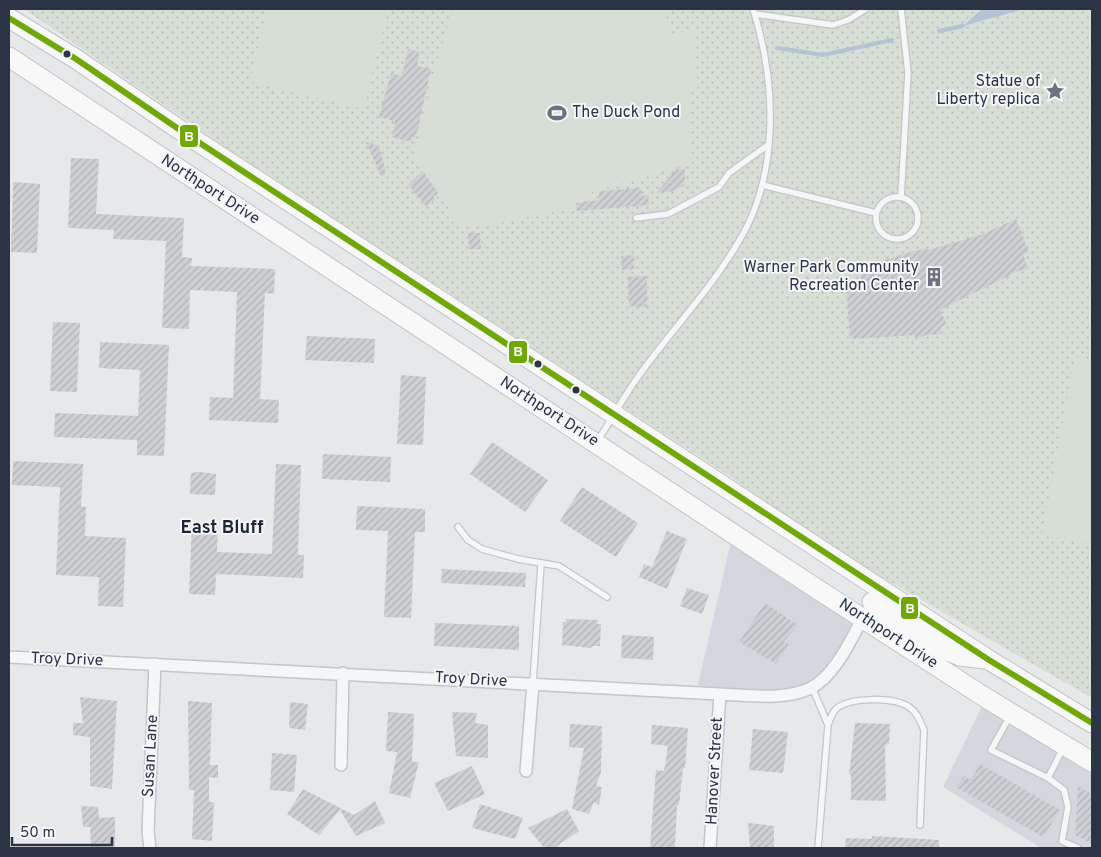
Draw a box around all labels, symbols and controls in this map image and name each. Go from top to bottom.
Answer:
unlabelled marker [62,49,72,59]
place label: Statue of Liberty replica [936,72,1041,110]
place icon: Statue of Liberty replica [1044,80,1066,102]
sports icon: The Duck Pond [546,102,568,124]
place label: The Duck Pond [572,103,680,123]
line badge: B [179,124,199,148]
text: B [184,129,194,146]
street label: Northport Drive [157,151,263,229]
place label: Warner Park Community Recreation Center [743,258,919,296]
building icon: Warner Park Community Recreation Center [923,266,945,288]
line badge: B [508,340,528,364]
text: B [513,344,523,361]
unlabelled marker [533,359,543,369]
street label: Northport Drive [496,373,602,451]
unlabelled marker [571,385,581,395]
district label: East Bluff [181,517,263,540]
street label: Northport Drive [835,595,941,673]
line badge: B [900,596,919,620]
text: B [905,601,915,618]
street label: Troy Drive [30,649,104,671]
street label: Troy Drive [434,668,508,692]
street label: Susan Lane [139,714,163,798]
street label: Hanover Street [702,716,728,826]
scale bar [12,814,112,846]
text: 50 m [20,824,55,843]

